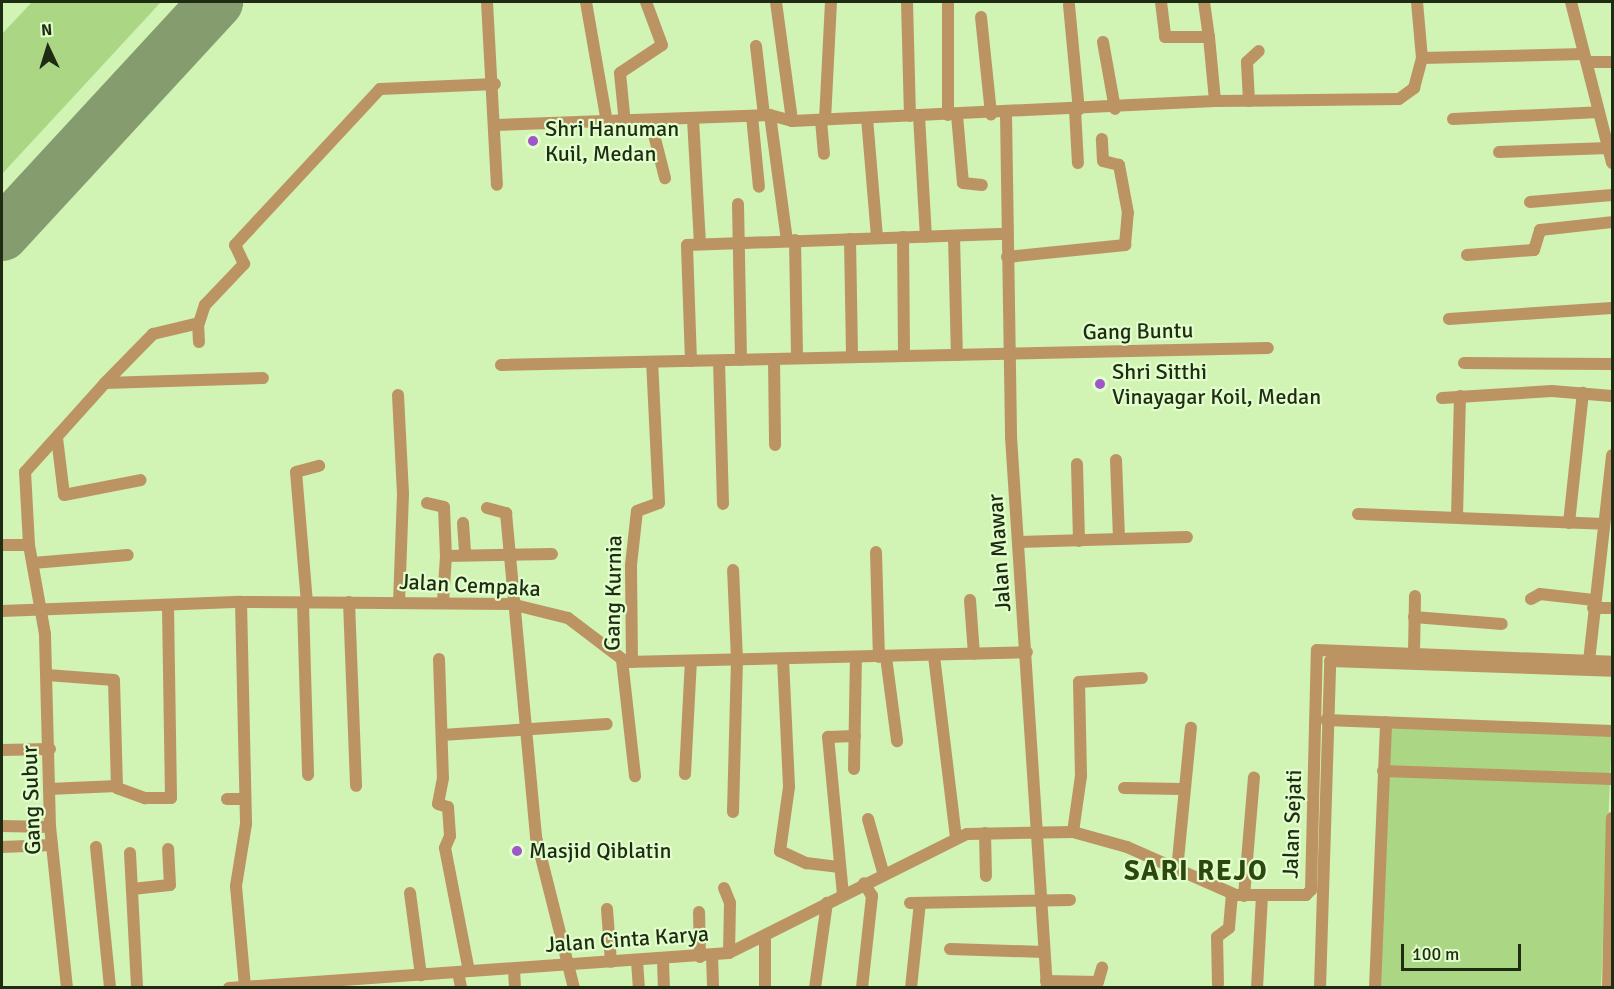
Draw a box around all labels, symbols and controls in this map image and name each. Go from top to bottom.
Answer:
north arrow [18,18,78,78]
text: N [40,20,53,40]
place label: Shri Hanuman Kuil, Medan [545,115,679,166]
marker: Shri Hanuman Kuil, Medan [526,134,540,148]
street label: Gang Buntu [1082,317,1194,345]
place label: Shri Sitthi Vinayagar Koil, Medan [1112,358,1321,410]
marker: Shri Sitthi Vinayagar Koil, Medan [1093,377,1107,391]
street label: Jalan Mawar [982,493,1016,613]
street label: Gang Kurnia [599,535,627,651]
street label: Jalan Cempaka [399,568,541,602]
street label: Gang Subur [16,745,46,855]
street label: Jalan Sejati [1277,769,1307,879]
place label: Masjid Qiblatin [529,838,671,864]
marker: Masjid Qiblatin [510,844,524,858]
district label: SARI REJO [1124,854,1268,888]
street label: Jalan Cinta Karya [544,920,710,958]
scale bar [1404,932,1524,970]
text: 100 m [1412,943,1459,965]

